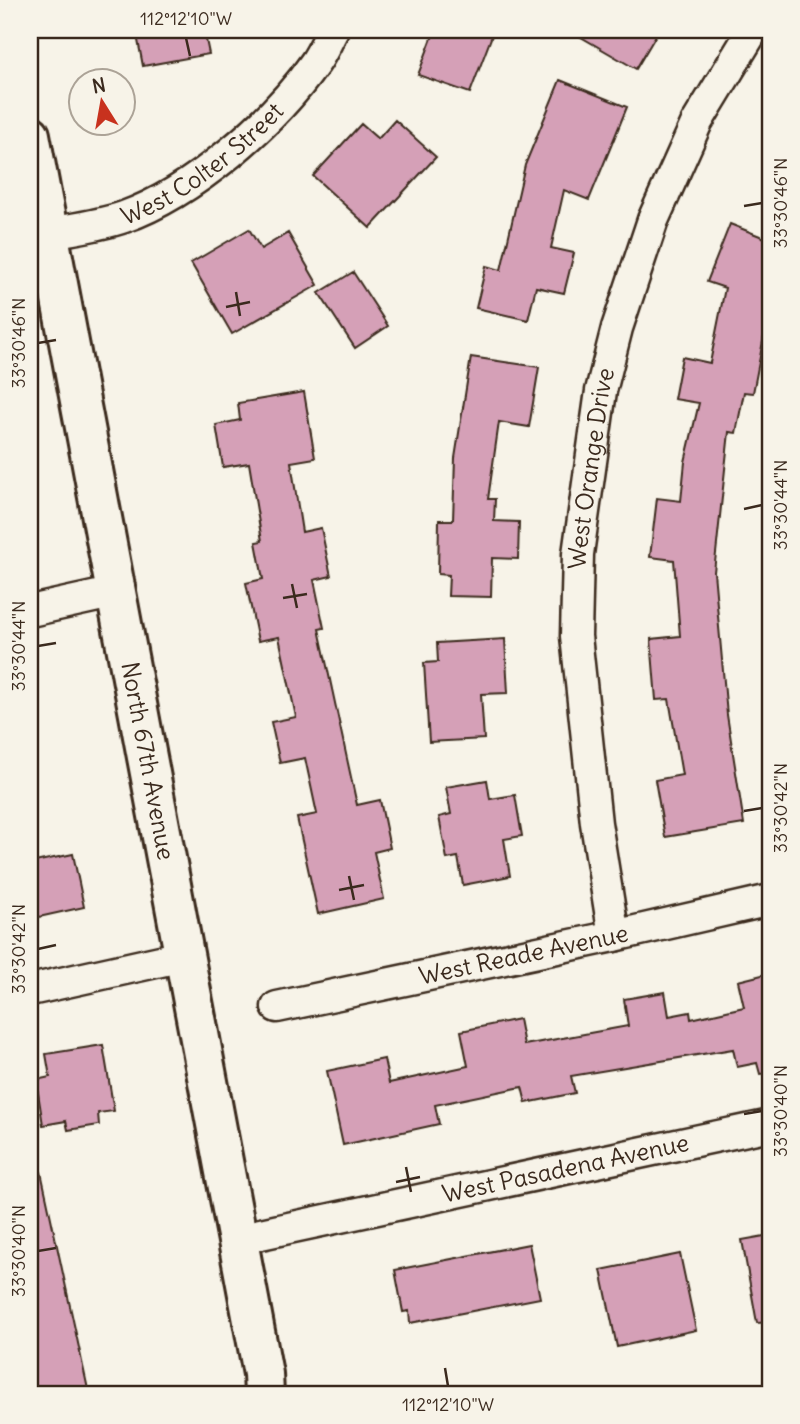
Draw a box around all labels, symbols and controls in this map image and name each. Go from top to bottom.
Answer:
text: 112°12'10"W [140,7,232,30]
north arrow [66,66,136,136]
text: N [90,72,107,98]
street label: West Colter Street [116,96,289,231]
text: 33°30'46"N [769,158,792,248]
text: 33°30'46"N [7,298,30,388]
street label: West Orange Drive [562,364,620,569]
text: 33°30'44"N [769,460,792,550]
text: 33°30'44"N [7,601,30,691]
street label: North 67th Avenue [115,659,182,862]
text: 33°30'42"N [769,763,792,853]
text: 33°30'42"N [7,904,30,994]
street label: West Reade Avenue [416,917,631,991]
text: 33°30'40"N [769,1065,792,1157]
street label: West Pasadena Avenue [439,1127,691,1209]
text: 33°30'40"N [7,1205,30,1297]
text: 112°12'10"W [402,1393,494,1416]

